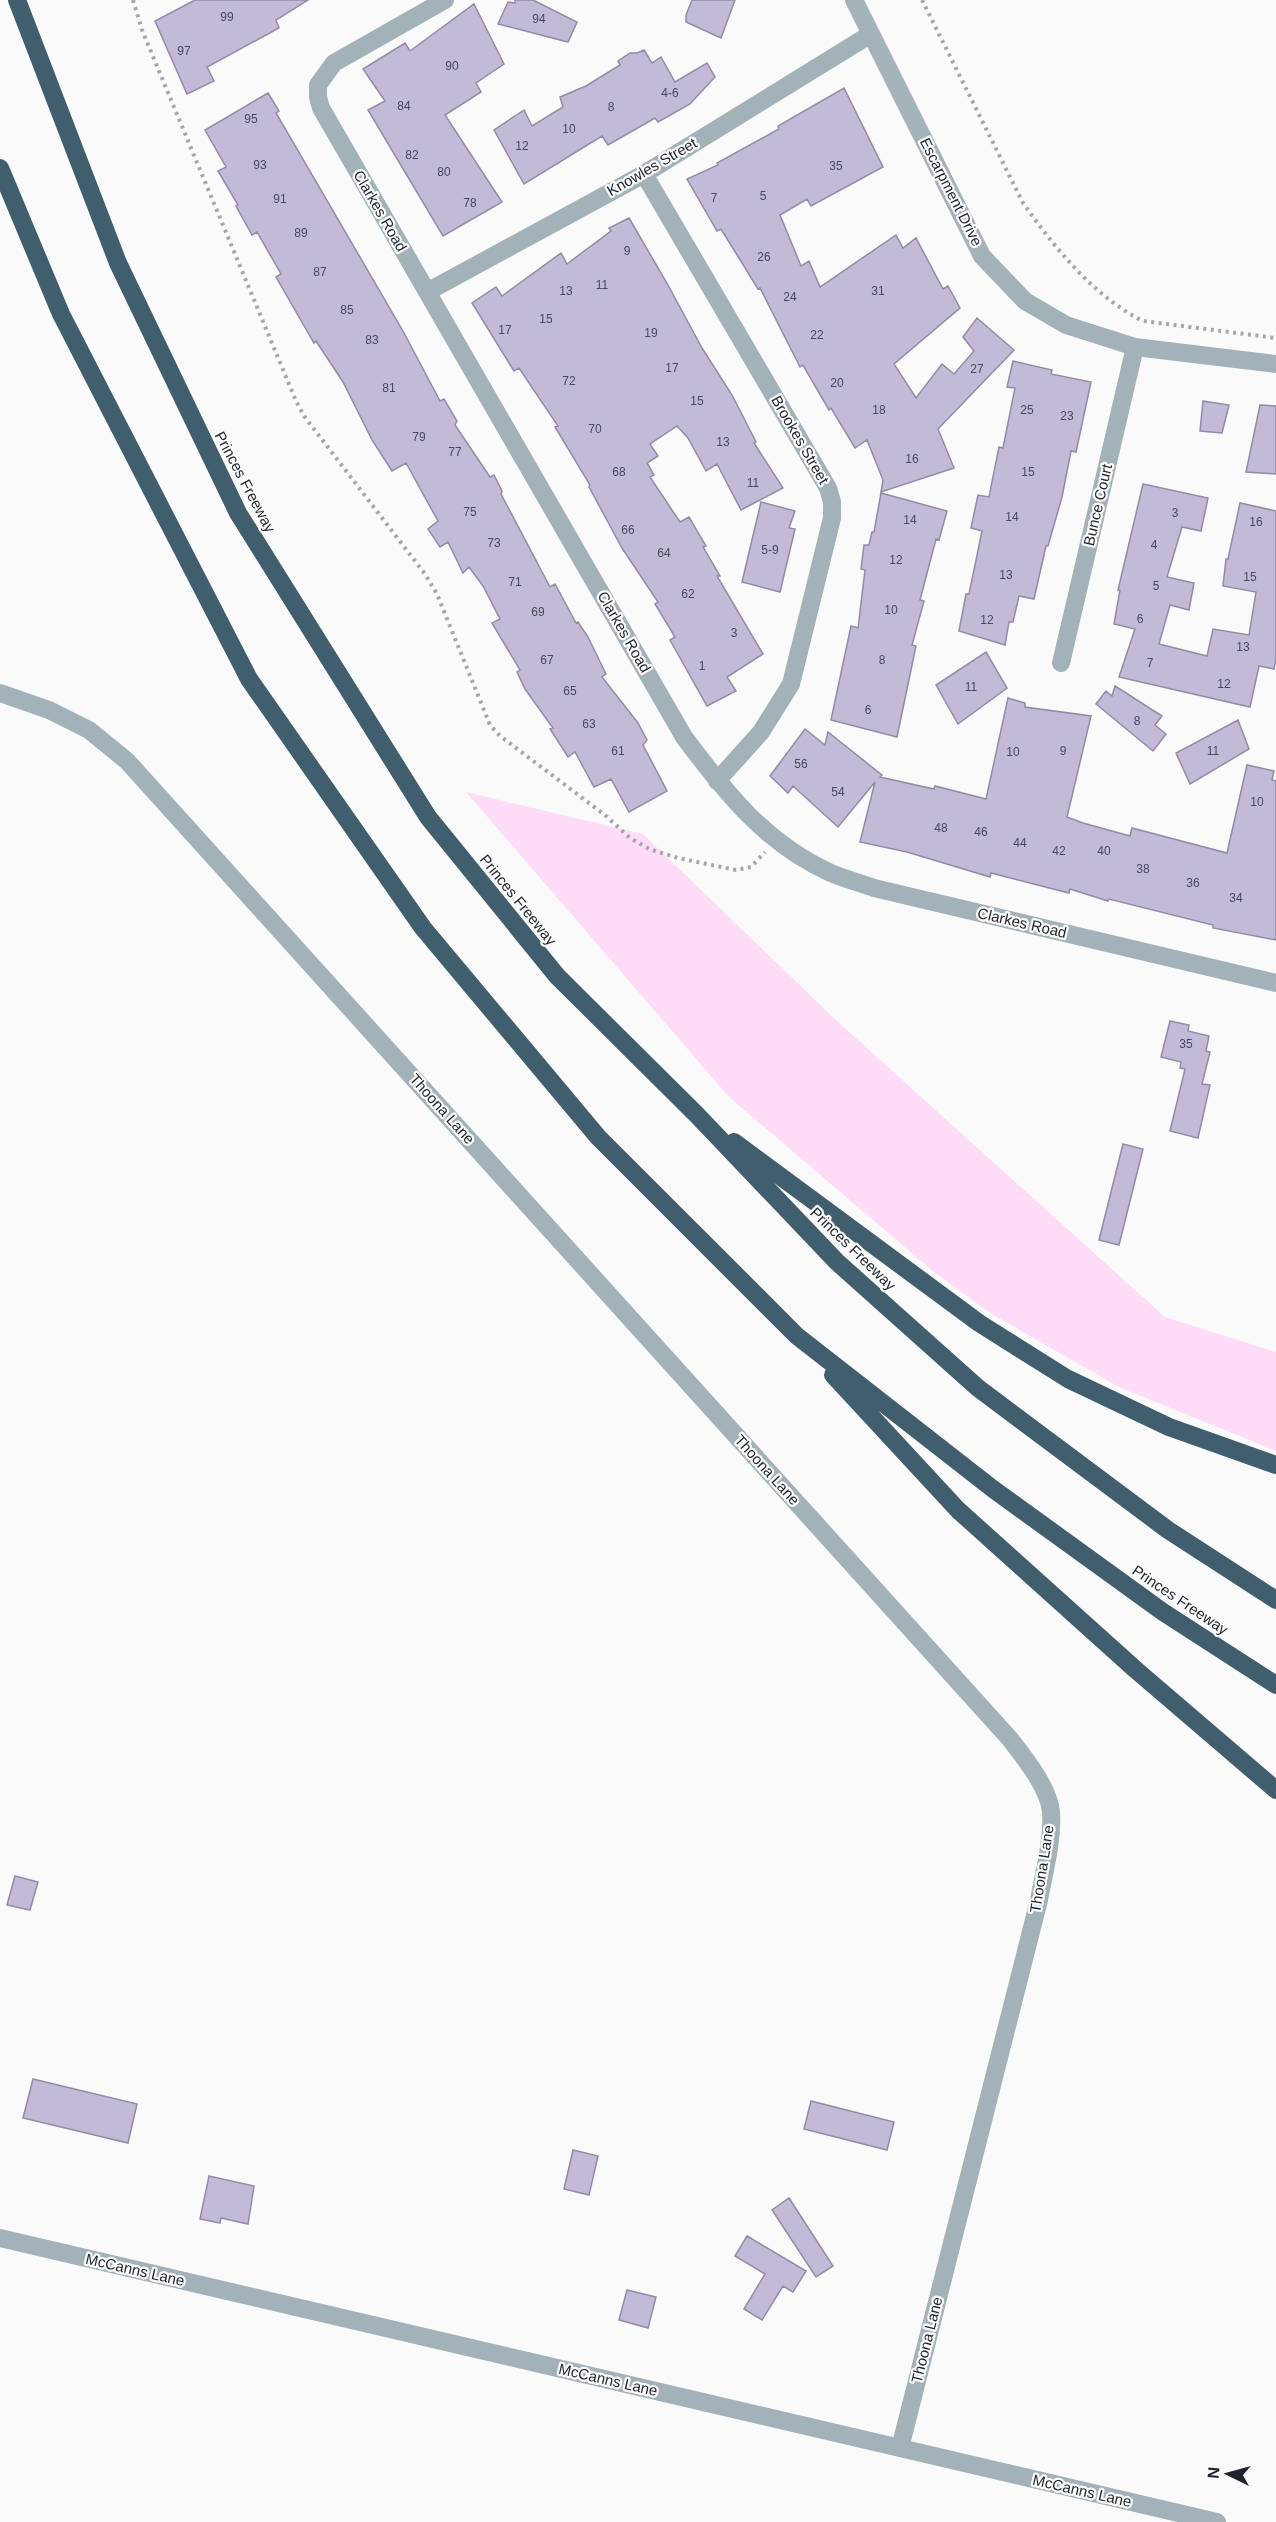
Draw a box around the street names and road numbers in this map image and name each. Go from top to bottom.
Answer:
street label: Knowles Street [604,134,700,199]
street label: Escarpment Drive [917,135,986,249]
street label: Clarkes Road [350,167,411,254]
street label: Brookes Street [768,393,833,488]
street label: Princes Freeway [212,428,279,536]
street label: Bunce Court [1080,462,1115,547]
street label: Clarkes Road [594,588,655,675]
street label: Princes Freeway [477,851,560,949]
street label: Clarkes Road [976,904,1068,941]
street label: Thoona Lane [406,1070,478,1147]
street label: Princes Freeway [807,1204,900,1294]
street label: Thoona Lane [731,1431,803,1508]
street label: Princes Freeway [1129,1561,1232,1638]
street label: Thoona Lane [1026,1824,1057,1914]
street label: McCanns Lane [84,2250,186,2289]
street label: Thoona Lane [908,2295,945,2385]
street label: McCanns Lane [557,2360,659,2399]
street label: McCanns Lane [1031,2471,1133,2510]

